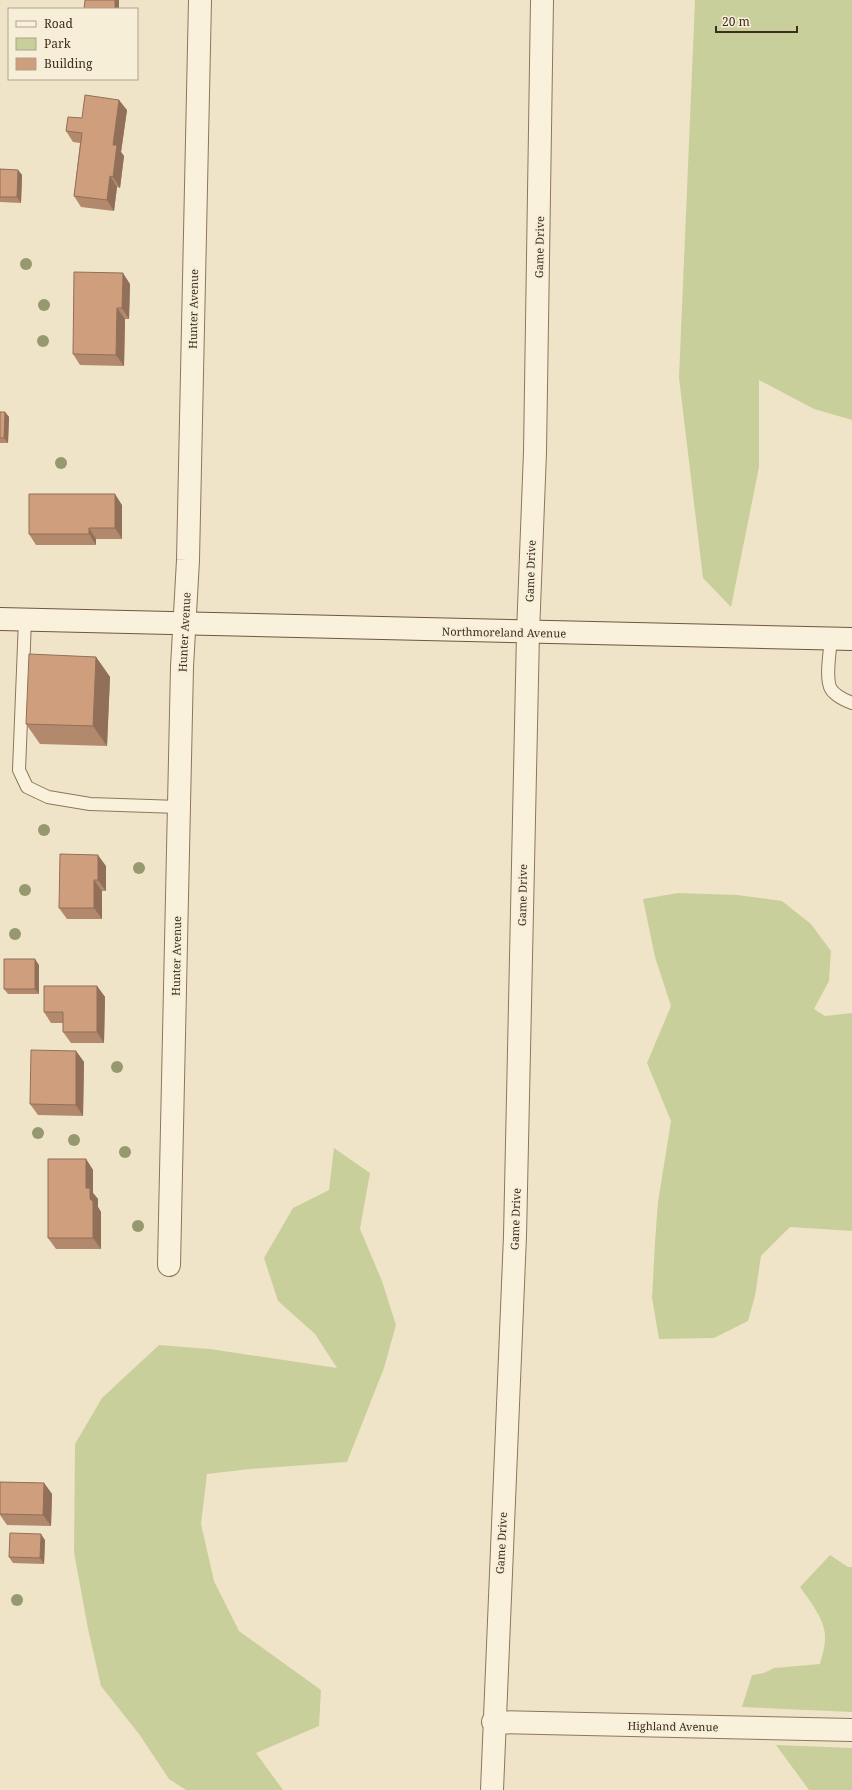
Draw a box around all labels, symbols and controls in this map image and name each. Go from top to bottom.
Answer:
legend [8,8,138,80]
scale bar [716,8,797,34]
text: 20 m [722,13,750,30]
text: Road [44,15,74,32]
text: Park [44,35,72,52]
text: Building [44,55,93,72]
street label: Game Drive [531,216,547,278]
street label: Hunter Avenue [185,269,201,349]
street label: Game Drive [521,540,539,602]
street label: Hunter Avenue [174,592,194,672]
street label: Northmoreland Avenue [442,623,566,641]
street label: Game Drive [514,864,530,926]
street label: Hunter Avenue [168,916,184,996]
street label: Game Drive [506,1188,524,1250]
street label: Game Drive [492,1511,510,1574]
street label: Highland Avenue [627,1718,719,1734]

